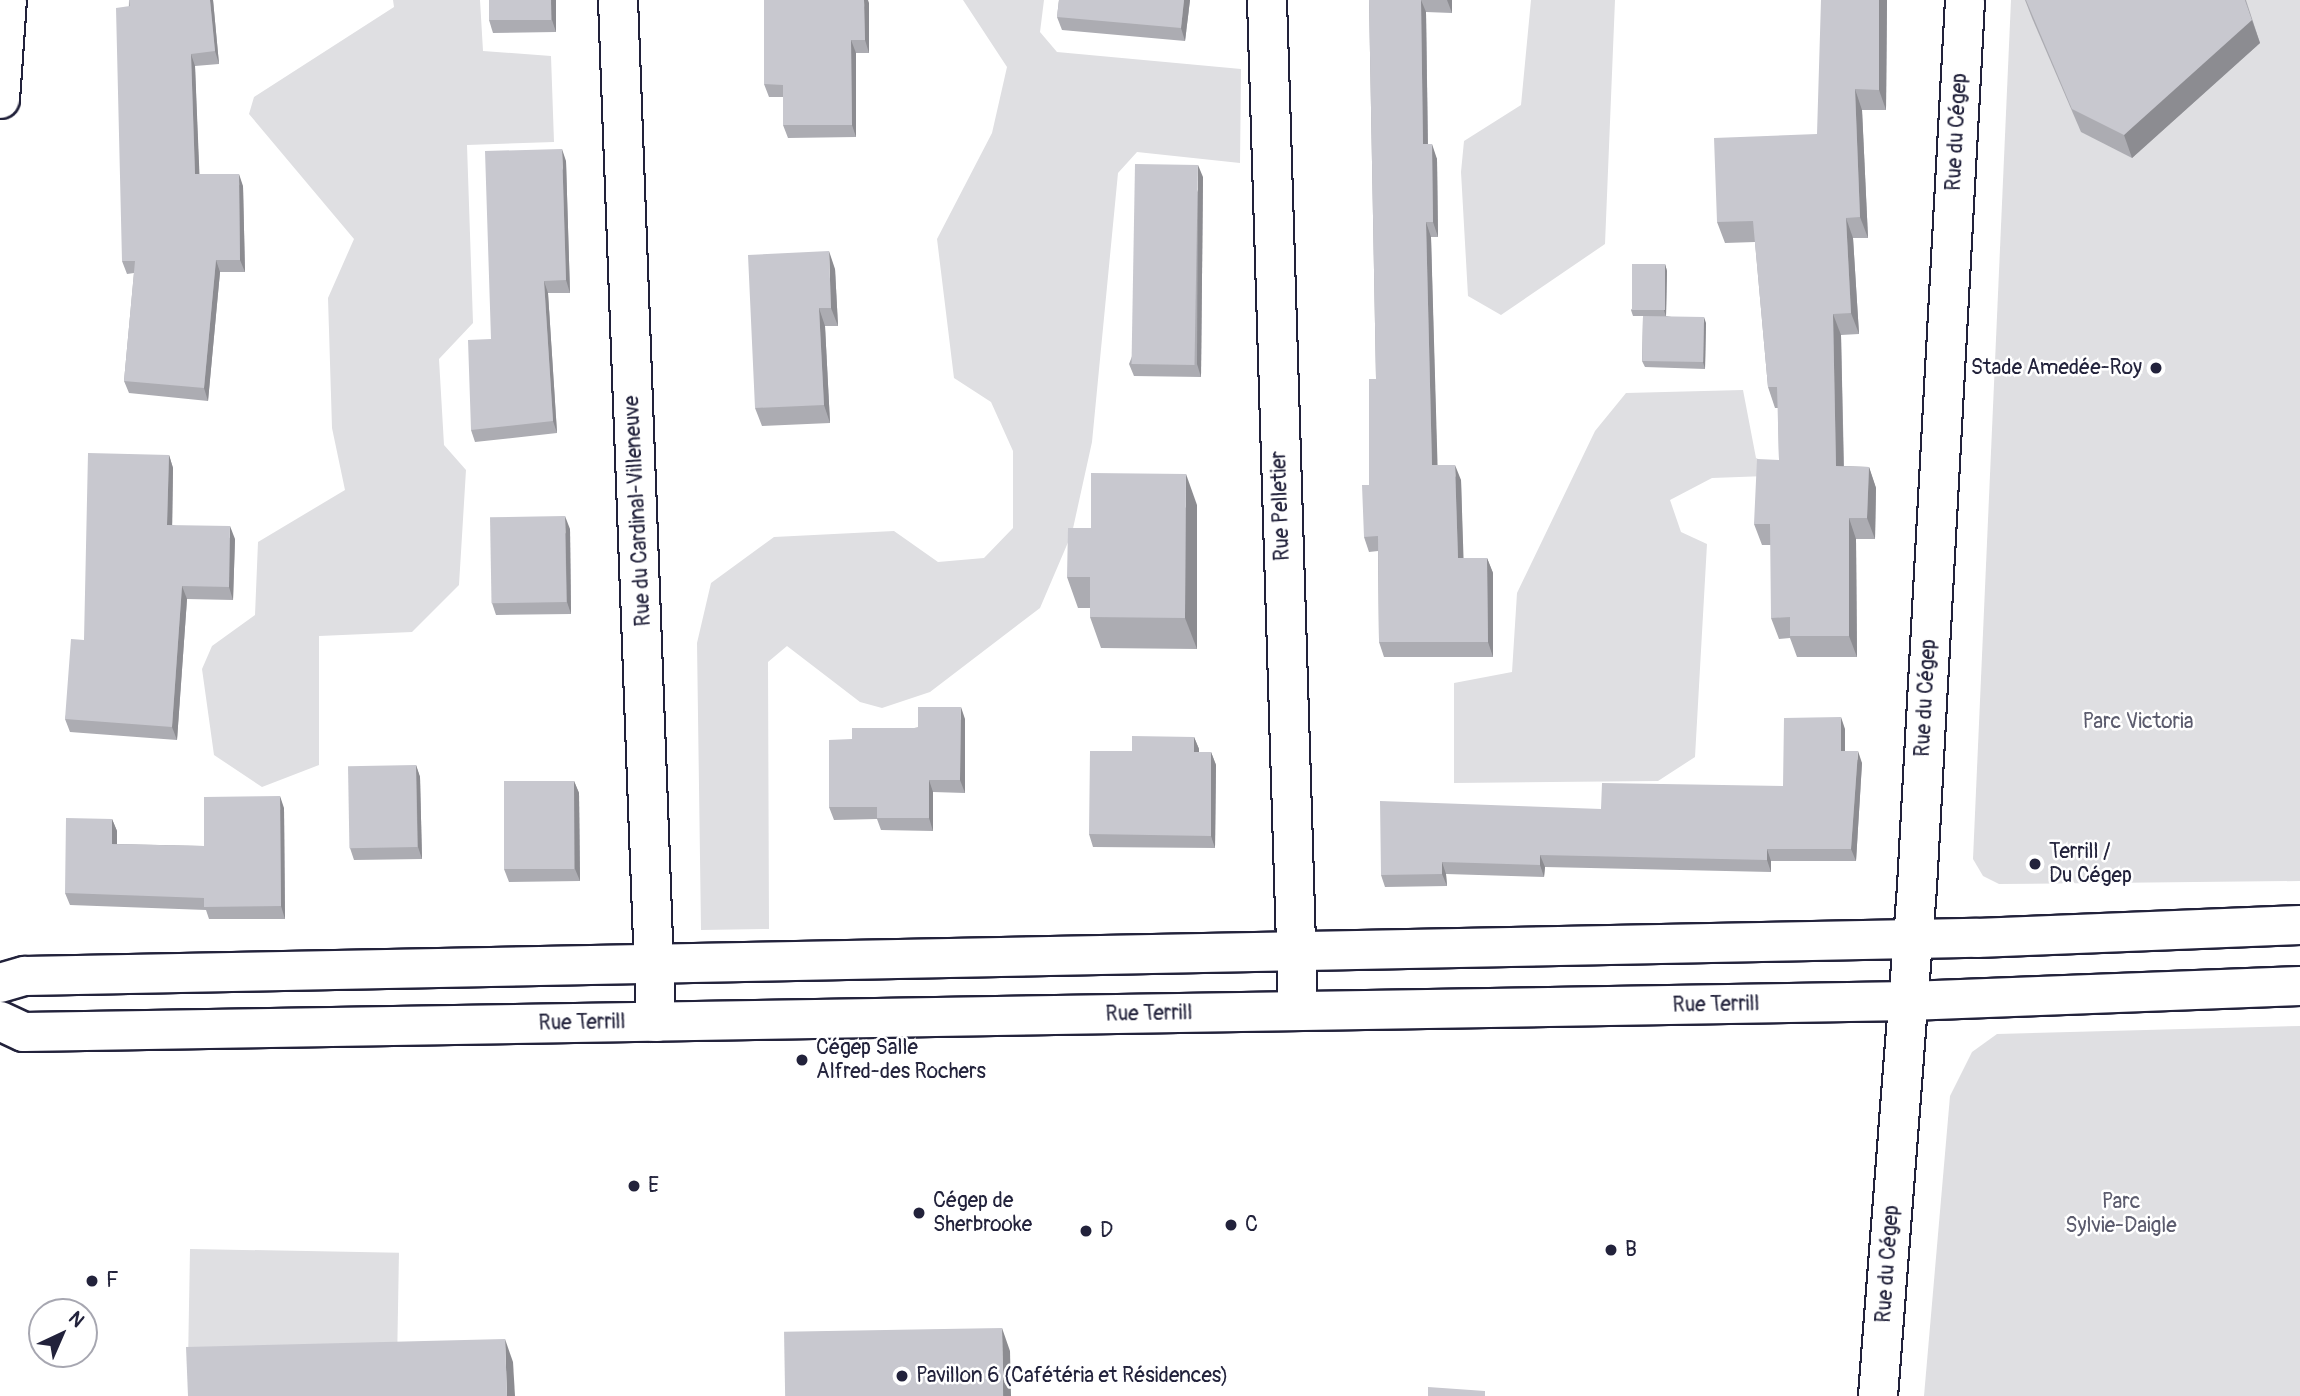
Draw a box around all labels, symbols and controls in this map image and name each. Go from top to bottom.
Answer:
street label: Rue du Cégep [1941,72,1973,192]
place label: Stade Amedée-Roy [1971,355,2142,381]
marker: Stade Amedée-Roy [2148,360,2164,376]
street label: Rue du Cardinal-Villeneuve [619,395,657,627]
street label: Rue Pelletier [1266,451,1296,561]
street label: Rue du Cégep [1910,638,1942,758]
park label: Parc Victoria [2083,709,2193,735]
place label: Terrill / Du Cégep [2049,839,2132,889]
marker: Terrill / Du Cégep [2027,856,2043,872]
street label: Rue Terrill [1672,992,1760,1018]
street label: Rue Terrill [1105,1001,1193,1027]
street label: Rue Terrill [538,1010,626,1036]
place label: Cégep Salle Alfred-des Rochers [816,1035,986,1085]
marker: Cégep Salle Alfred-des Rochers [794,1052,810,1068]
place label: E [648,1173,659,1199]
marker: E [626,1178,642,1194]
place label: Cégep de Sherbrooke [933,1188,1032,1238]
park label: Parc Sylvie-Daigle [2065,1189,2177,1239]
street label: Rue du Cégep [1871,1204,1905,1324]
marker: Cégep de Sherbrooke [911,1205,927,1221]
place label: C [1245,1212,1258,1238]
marker: C [1223,1217,1239,1233]
place label: D [1100,1218,1113,1244]
marker: D [1078,1223,1094,1239]
place label: B [1625,1237,1637,1263]
marker: B [1603,1242,1619,1258]
place label: F [106,1268,119,1294]
marker: F [84,1273,100,1289]
north arrow [28,1298,98,1368]
text: N [63,1306,89,1332]
place label: Pavillon 6 (Cafétéria et Résidences) [916,1363,1228,1389]
marker: Pavillon 6 (Cafétéria et Résidences) [894,1368,910,1384]

